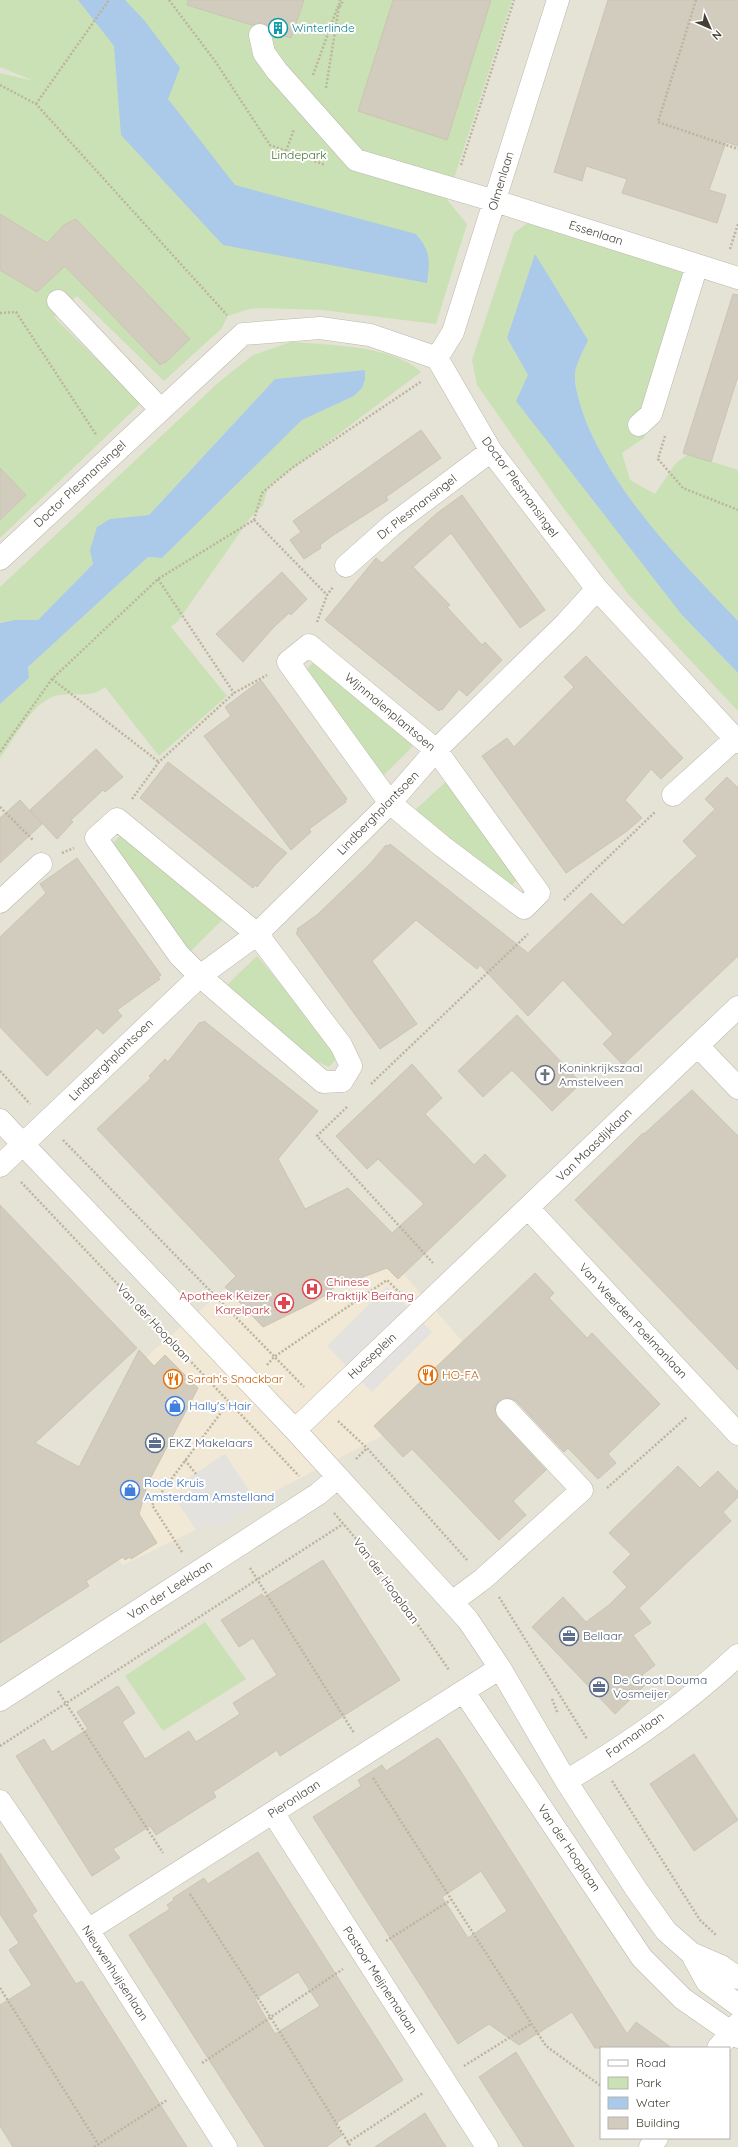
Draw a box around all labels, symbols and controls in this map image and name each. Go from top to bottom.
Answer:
north arrow [690,8,730,48]
building icon: Winterlinde [267,17,289,39]
place label: Winterlinde [292,20,355,35]
text: N [709,27,725,43]
park label: Lindepark [271,147,327,162]
street label: Olmenlaan [484,150,517,212]
street label: Essenlaan [567,217,625,248]
street label: Doctor Plesmansingel [479,434,562,540]
street label: Doctor Plesmansingel [30,437,129,530]
street label: Dr. Plesmansingel [374,471,459,542]
street label: Wijnmalenplantsoen [342,669,439,754]
street label: Lindberghplantsoen [334,767,422,858]
street label: Lindberghplantsoen [65,1016,156,1104]
place label: Koninkrijkszaal Amstelveen [559,1060,643,1089]
church icon: Koninkrijkszaal Amstelveen [534,1064,556,1086]
street label: Van Maasdijklaan [553,1105,635,1185]
street label: Van Weerden Poelmanlaan [576,1260,691,1381]
place label: Chinese Praktijk Beifang [326,1274,414,1303]
hospital icon: Chinese Praktijk Beifang [301,1278,323,1300]
street label: Van der Hooplaan [114,1280,195,1365]
place label: Apotheek Keizer Karelpark [179,1288,270,1317]
pharmacy icon: Apotheek Keizer Karelpark [273,1292,295,1314]
street label: Hueseplein [344,1329,399,1382]
restaurant icon: HO-FA [417,1364,439,1386]
place label: HO-FA [442,1367,479,1382]
restaurant icon: Sarah's Snackbar [162,1368,184,1390]
place label: Sarah's Snackbar [187,1371,284,1386]
shop icon: Hally's Hair [164,1395,186,1417]
place label: Hally's Hair [189,1398,252,1413]
office icon: EKZ Makelaars [144,1432,166,1454]
place label: EKZ Makelaars [169,1435,253,1450]
place label: Rode Kruis Amsterdam Amstelland [144,1475,274,1504]
shop icon: Rode Kruis Amsterdam Amstelland [119,1479,141,1501]
street label: Van der Hooplaan [350,1535,422,1626]
street label: Van der Leeklaan [125,1557,215,1623]
office icon: Bellaar [558,1625,580,1647]
place label: Bellaar [583,1628,623,1643]
place label: De Groot Douma Vosmeijer [613,1672,707,1701]
office icon: De Groot Douma Vosmeijer [588,1676,610,1698]
street label: Farmanlaan [603,1709,667,1761]
street label: Pieronlaan [265,1776,323,1821]
street label: Van der Hooplaan [535,1801,604,1894]
street label: Nieuwenhuijsenlaan [79,1922,152,2023]
street label: Pastoor Meijnemalaan [340,1923,421,2036]
legend [600,2047,730,2139]
text: Road [636,2055,666,2070]
text: Park [636,2075,661,2090]
text: Water [636,2095,671,2110]
text: Building [636,2115,680,2130]

